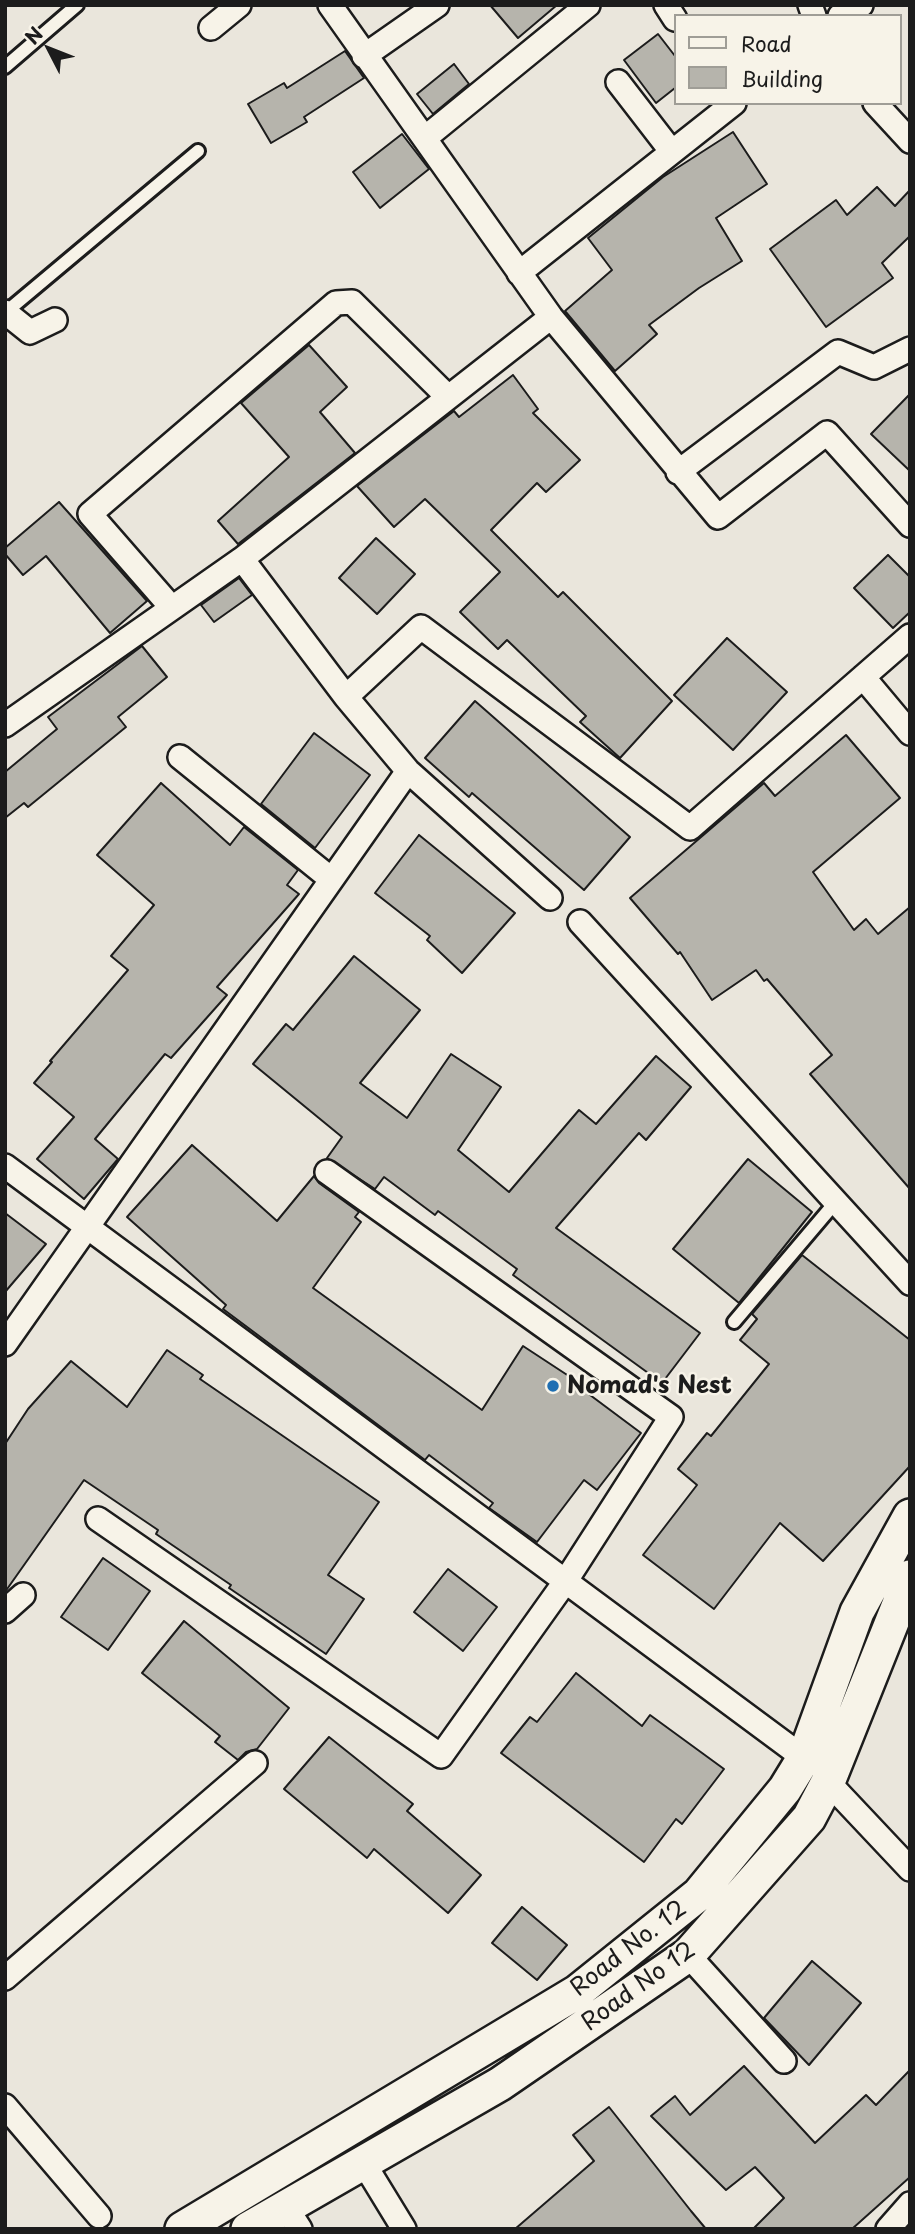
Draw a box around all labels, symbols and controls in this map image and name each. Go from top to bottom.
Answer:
north arrow [14,14,84,84]
legend [674,14,901,105]
text: N [18,20,49,50]
text: Road [741,27,792,59]
text: Building [741,62,823,94]
place label: Nomad's Nest [567,1372,732,1400]
marker: Nomad's Nest [545,1378,561,1394]
street label: Road No. 12 [565,1895,693,2003]
street label: Road No 12 [577,1936,701,2038]

